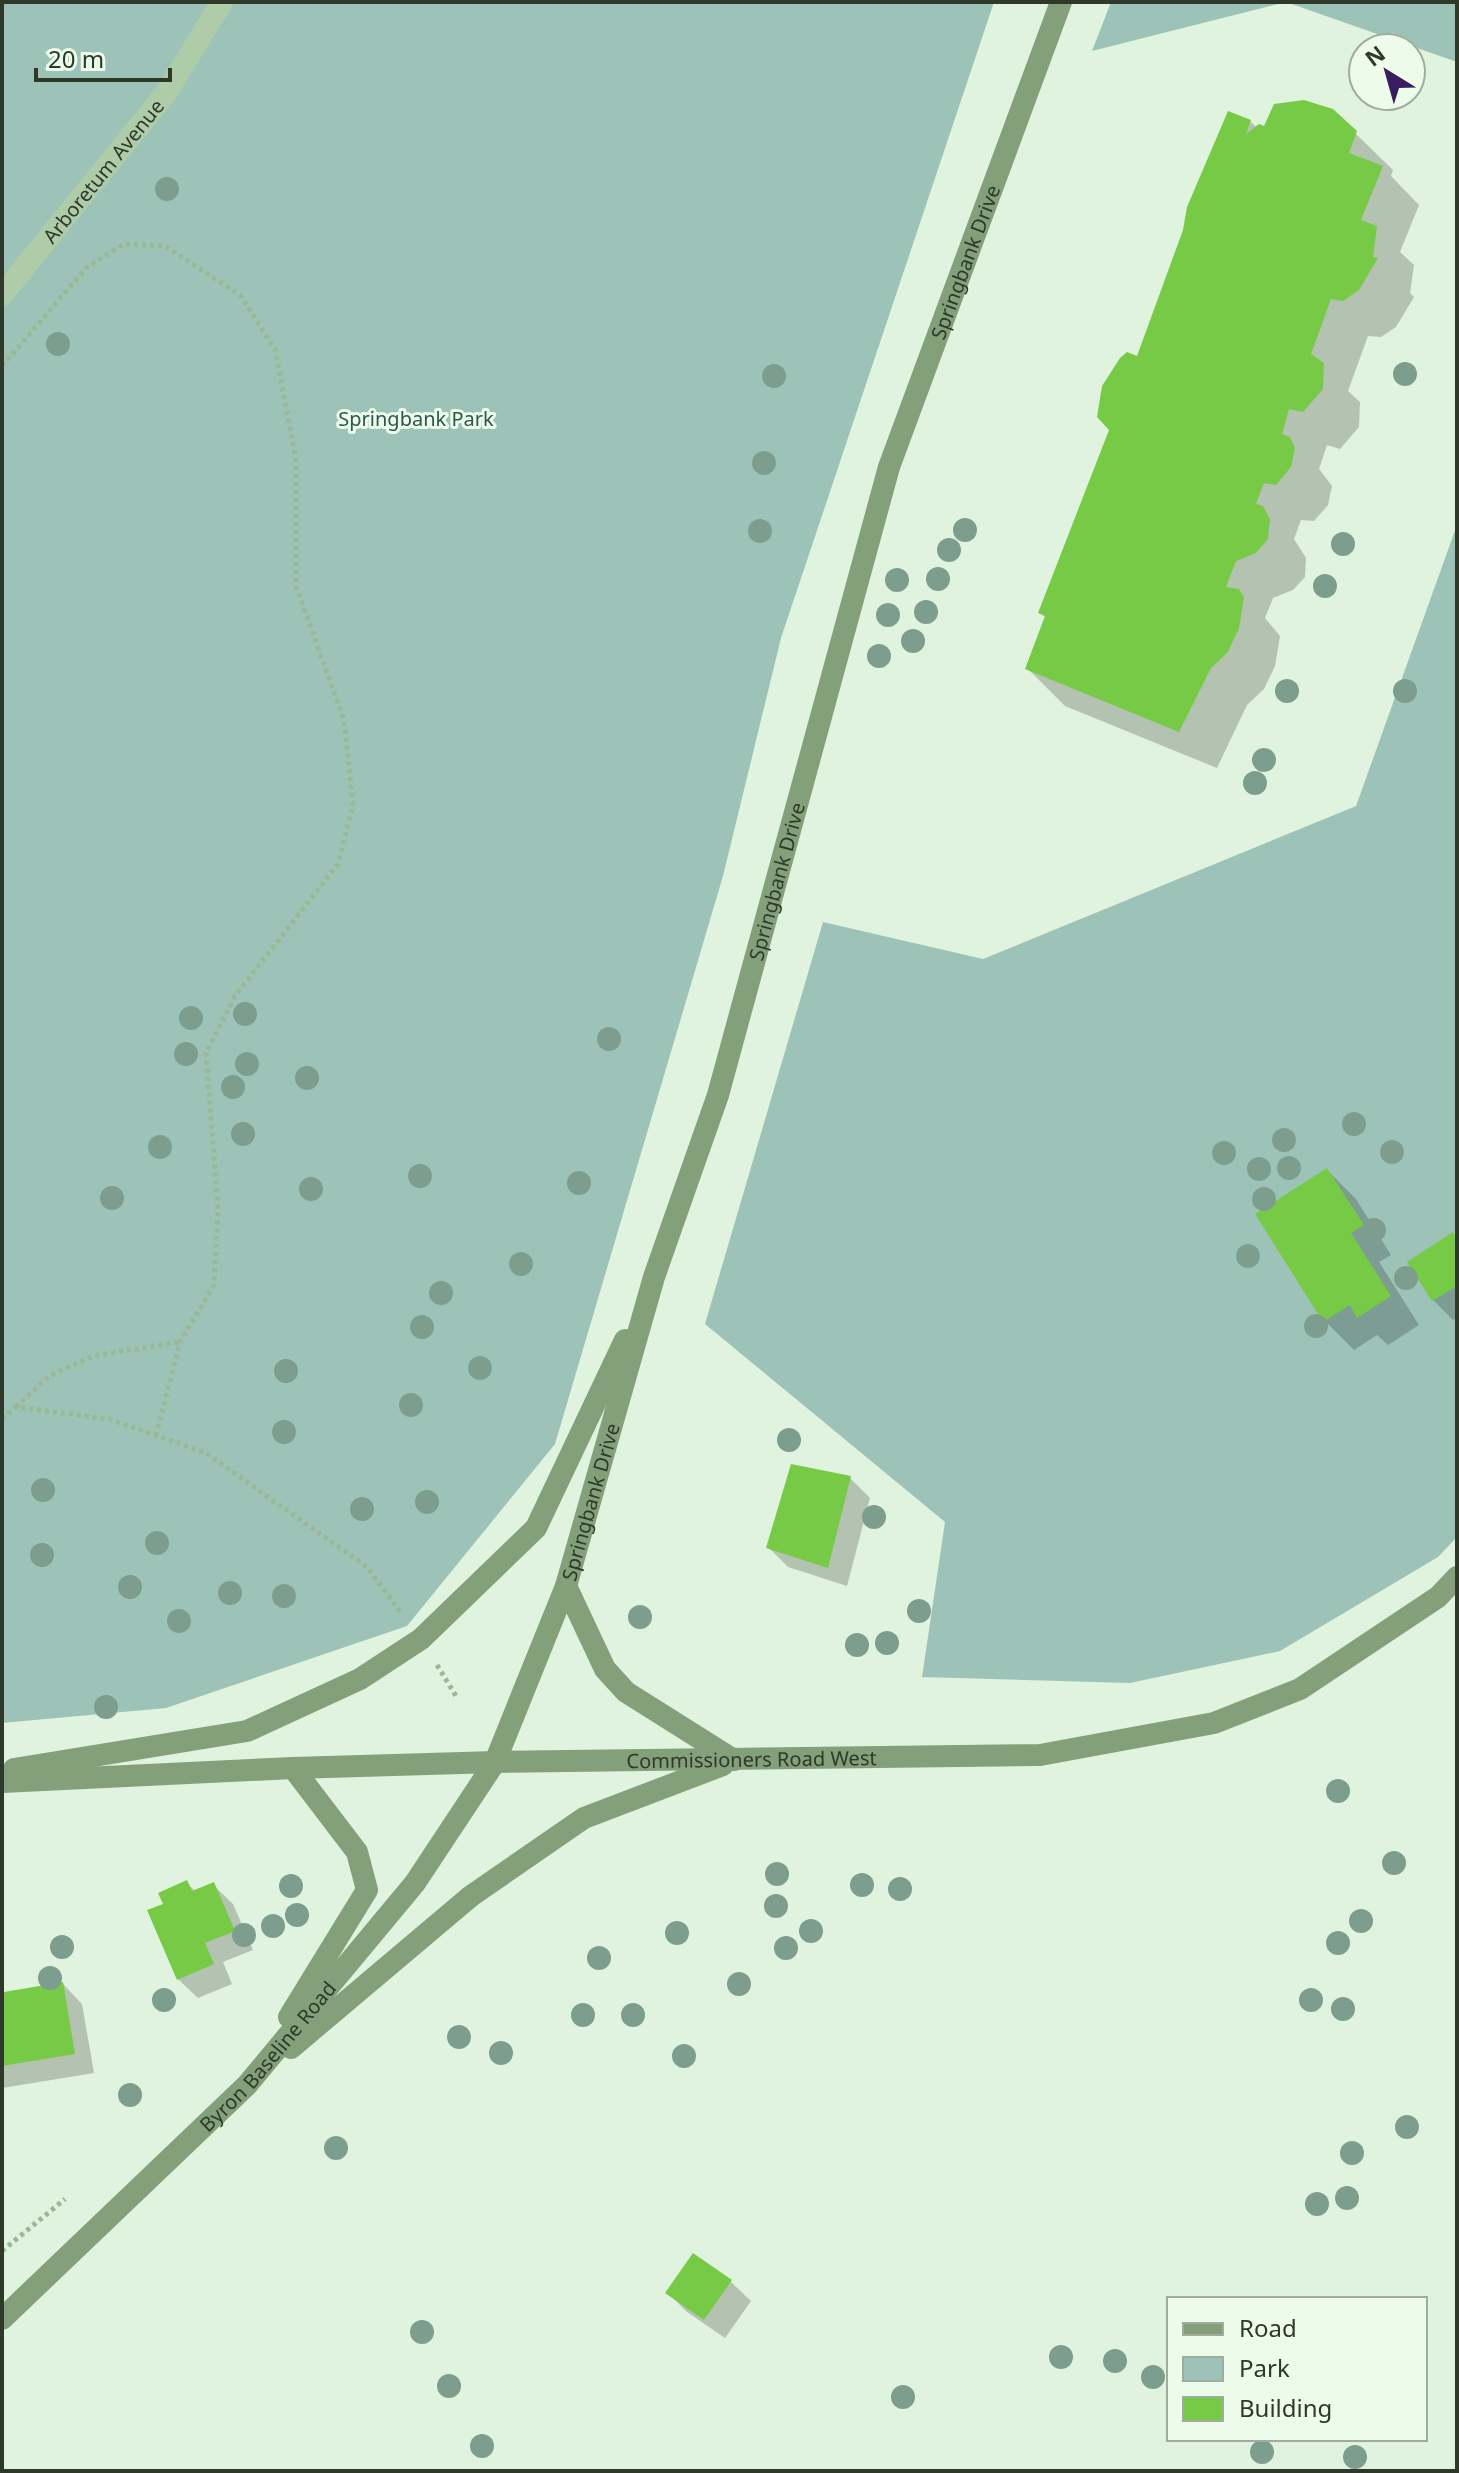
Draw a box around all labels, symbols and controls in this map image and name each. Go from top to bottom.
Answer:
scale bar [36,32,170,82]
north arrow [1347,32,1427,112]
text: N [1358,38,1391,73]
text: 20 m [48,42,104,75]
street label: Arboretum Avenue [36,93,170,249]
street label: Springbank Drive [924,181,1006,343]
park label: Springbank Park [338,405,494,432]
street label: Springbank Drive [742,799,811,963]
street label: Springbank Drive [555,1420,625,1584]
street label: Commissioners Road West [626,1744,877,1774]
street label: Byron Baseline Road [193,1975,342,2137]
legend [1167,2297,1427,2441]
text: Road [1239,2311,1297,2344]
text: Park [1239,2351,1290,2384]
text: Building [1239,2391,1332,2424]

